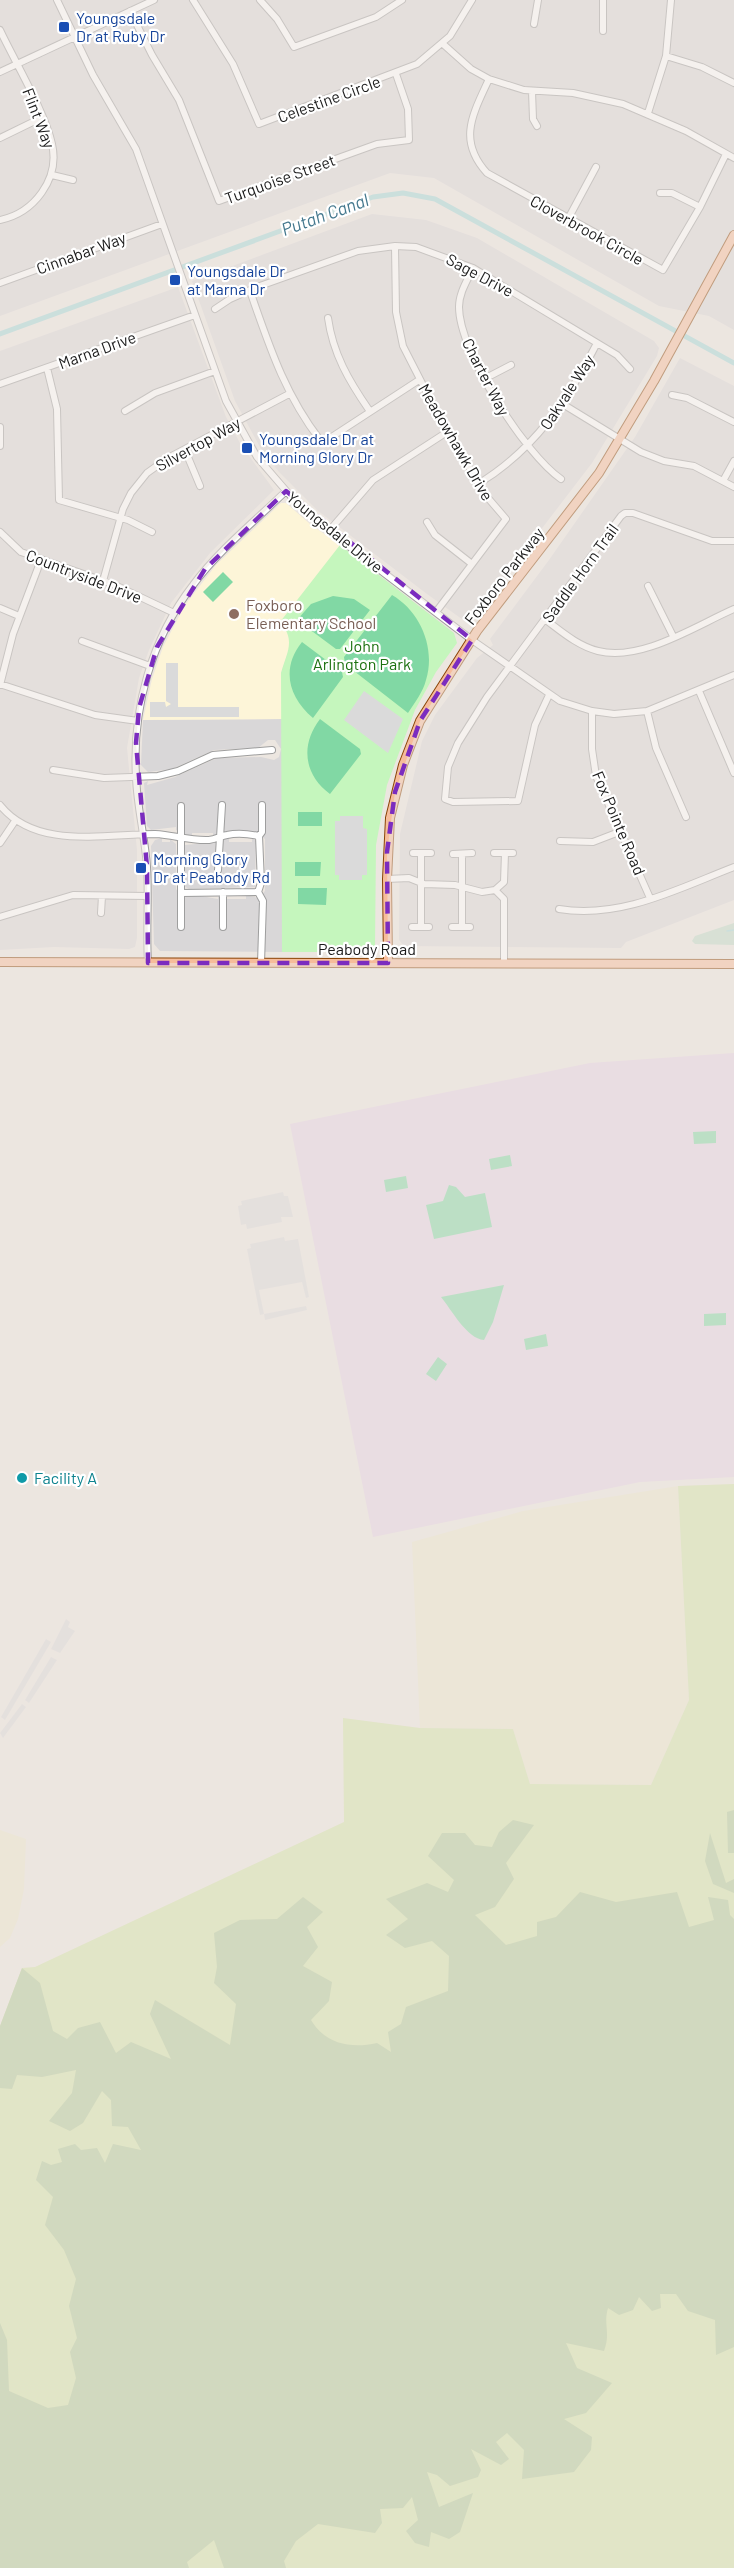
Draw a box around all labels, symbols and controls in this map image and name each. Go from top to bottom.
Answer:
place label: Youngsdale Dr at Ruby Dr [76,8,165,45]
marker: Youngsdale Dr at Ruby Dr [57,20,71,34]
street label: Celestine Circle [275,71,383,126]
street label: Flint Way [19,85,60,151]
street label: Turquoise Street [222,150,338,207]
water label: Putah Canal [278,188,371,240]
street label: Cloverbrook Circle [527,191,647,269]
street label: Cinnabar Way [33,227,129,278]
street label: Sage Drive [443,249,517,300]
place label: Youngsdale Dr at Marna Dr [187,261,285,298]
marker: Youngsdale Dr at Marna Dr [168,273,182,287]
street label: Marna Drive [55,327,138,372]
street label: Charter Way [459,335,514,419]
street label: Oakvale Way [535,350,598,433]
street label: Meadowhawk Drive [415,380,498,504]
street label: Silvertop Way [152,412,244,475]
place label: Youngsdale Dr at Morning Glory Dr [259,429,374,466]
marker: Youngsdale Dr at Morning Glory Dr [240,441,254,455]
street label: Youngsdale Drive [283,487,387,576]
street label: Saddle Horn Trail [537,520,622,626]
street label: Foxboro Parkway [460,523,548,628]
street label: Countryside Drive [24,545,145,606]
place label: Foxboro Elementary School [246,595,376,632]
marker: Foxboro Elementary School [227,607,241,621]
park label: John Arlington Park [313,636,411,673]
street label: Fox Pointe Road [589,768,650,878]
place label: Morning Glory Dr at Peabody Rd [153,849,270,886]
marker: Morning Glory Dr at Peabody Rd [134,861,148,875]
street label: Peabody Road [318,939,416,958]
place label: Facility A [34,1468,97,1487]
marker: Facility A [15,1471,29,1485]

